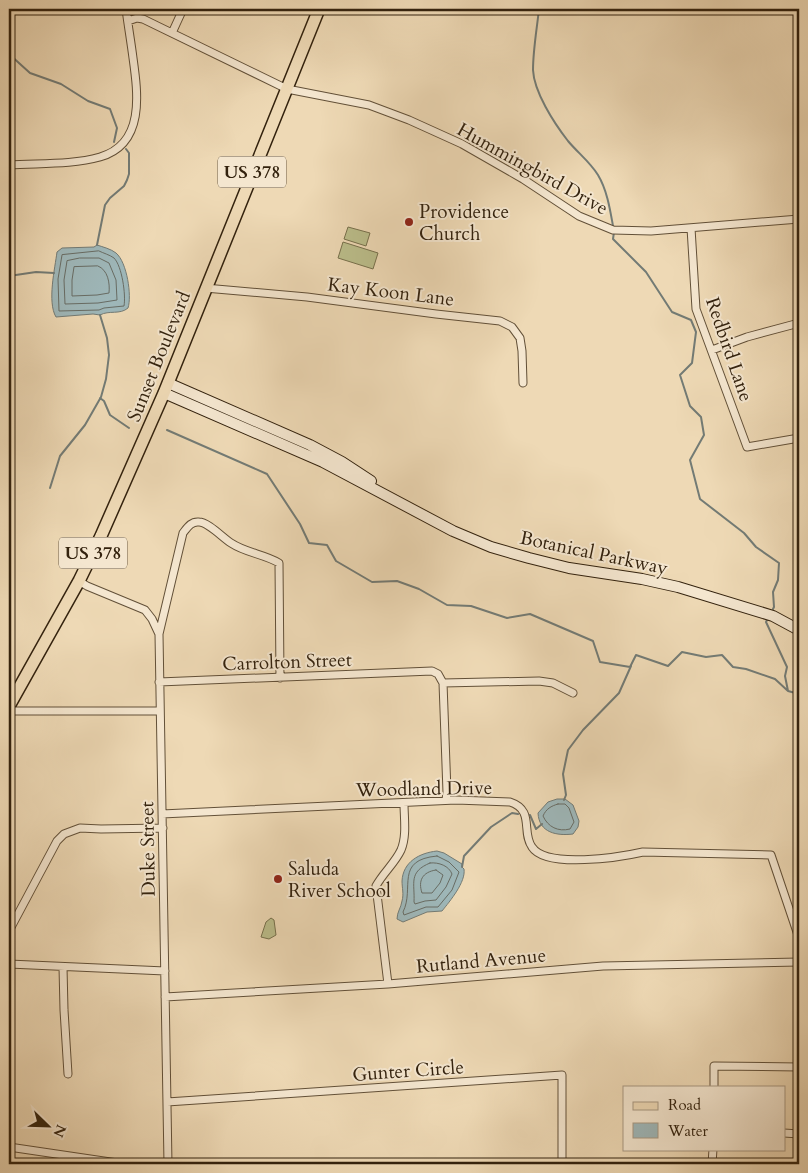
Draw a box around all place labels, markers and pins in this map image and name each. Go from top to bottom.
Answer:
place label: Providence Church [419,199,509,247]
marker: Providence Church [403,216,415,228]
place label: Saluda River School [288,856,391,904]
marker: Saluda River School [272,873,284,885]

